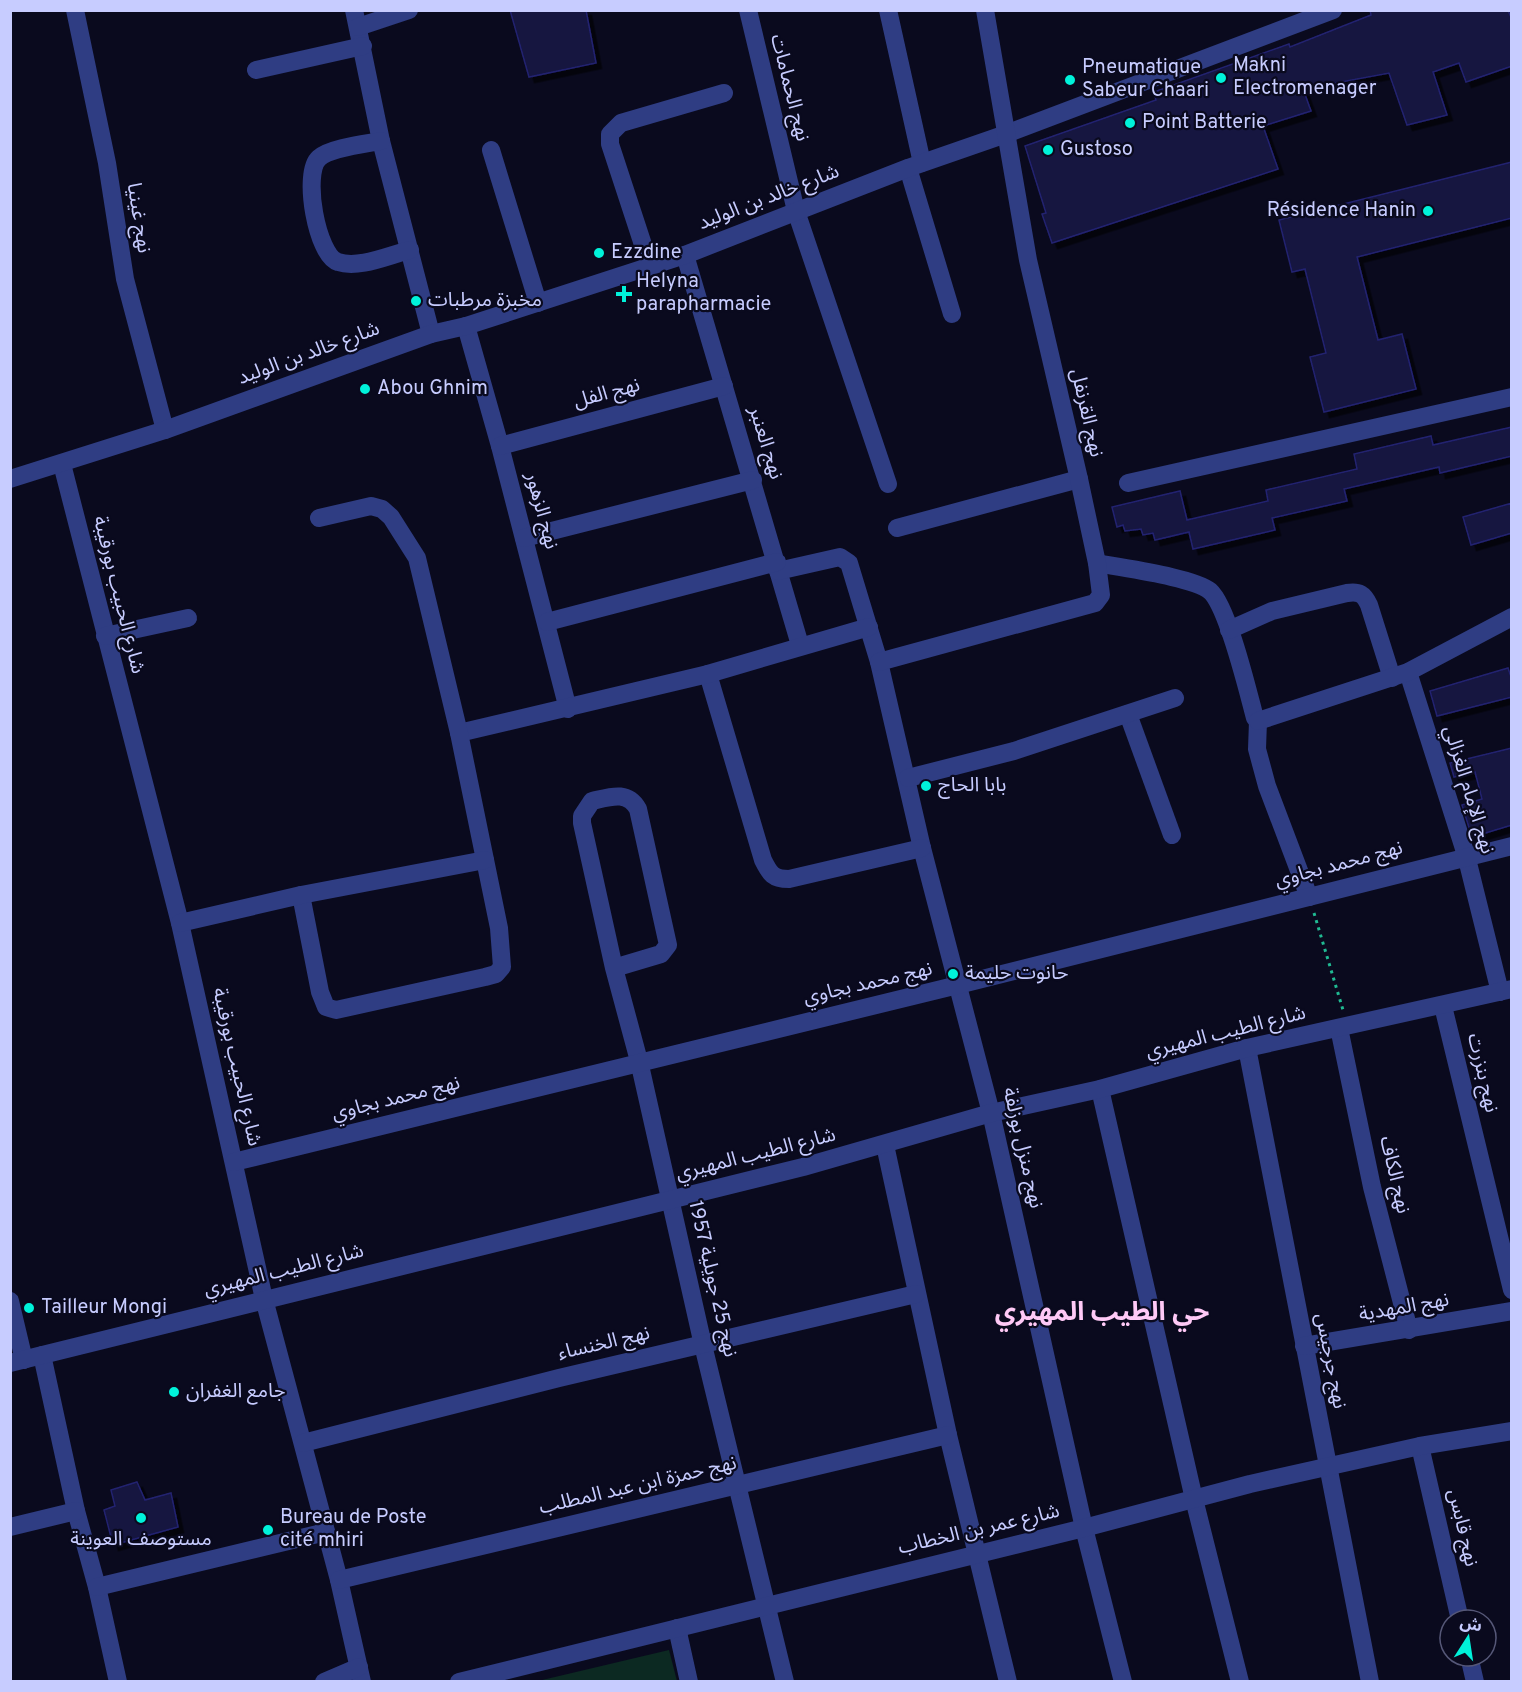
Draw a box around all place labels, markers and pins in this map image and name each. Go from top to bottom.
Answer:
place label: Makni Electromenager [1233,53,1377,102]
place label: Pneumatique Sabeur Chaari [1082,55,1209,104]
marker: Makni Electromenager [1214,71,1228,85]
marker: Pneumatique Sabeur Chaari [1063,73,1077,87]
place label: Point Batterie [1142,110,1267,136]
marker: Point Batterie [1123,116,1137,130]
place label: Gustoso [1060,137,1133,163]
marker: Gustoso [1041,143,1055,157]
place label: Résidence Hanin [1267,198,1416,224]
marker: Résidence Hanin [1421,204,1435,218]
place label: Ezzdine [611,240,682,266]
marker: Ezzdine [592,246,606,260]
place label: Helyna parapharmacie [636,269,771,318]
marker: Helyna parapharmacie [617,287,631,301]
place label: مخبزة مرطبات [428,288,542,314]
marker: مخبزة مرطبات [409,294,423,308]
place label: Abou Ghnim [377,376,488,402]
marker: Abou Ghnim [358,382,372,396]
place label: بابا الحاج [938,773,1006,799]
marker: بابا الحاج [919,779,933,793]
place label: حانوت حليمة [965,961,1069,987]
marker: حانوت حليمة [946,967,960,981]
place label: Tailleur Mongi [41,1295,167,1321]
marker: Tailleur Mongi [22,1301,36,1315]
place label: جامع الغفران [186,1379,286,1405]
marker: جامع الغفران [167,1385,181,1399]
place label: Bureau de Poste cité mhiri [280,1505,427,1554]
marker: مستوصف العوينة [134,1511,148,1525]
marker: Bureau de Poste cité mhiri [261,1523,275,1537]
place label: مستوصف العوينة [70,1527,212,1553]

